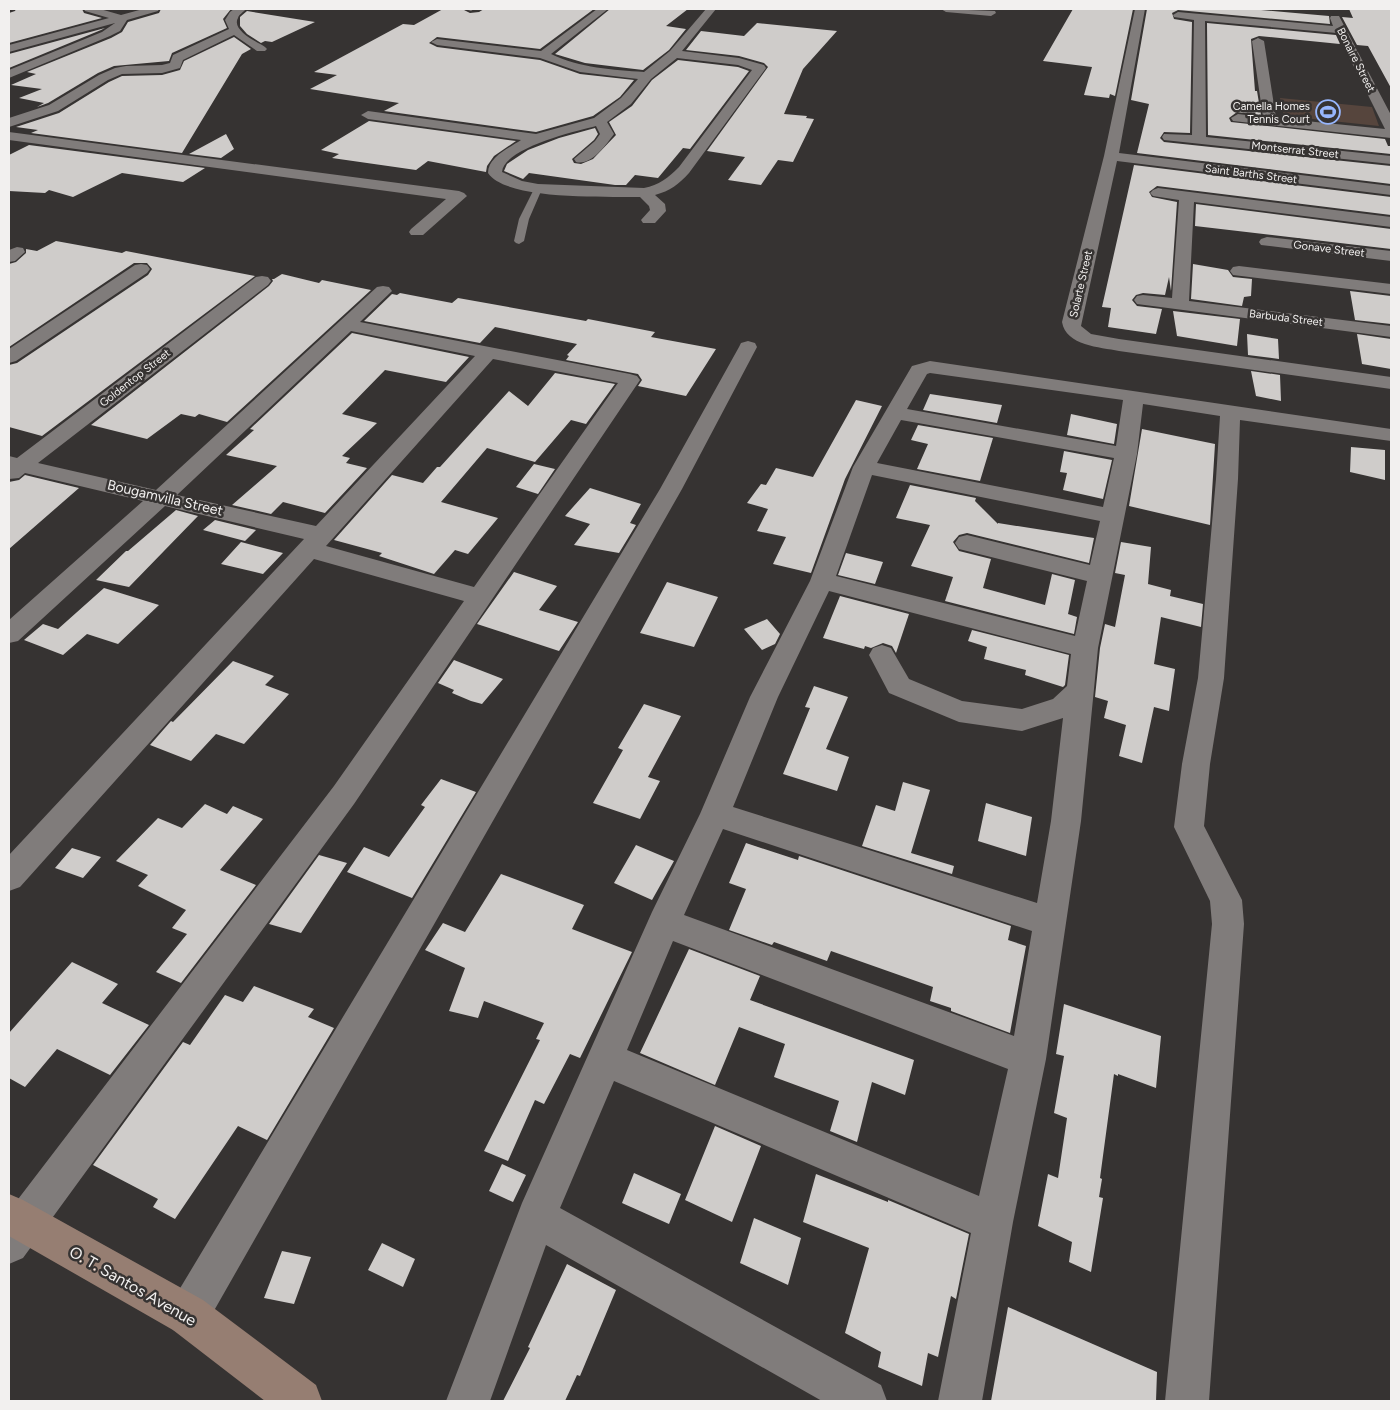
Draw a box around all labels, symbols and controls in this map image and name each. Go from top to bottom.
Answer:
street label: Bonaire Street [1334,26,1378,94]
sports icon: Camella Homes Tennis Court [1315,99,1341,125]
place label: Camella Homes Tennis Court [1233,100,1310,126]
street label: Montserrat Street [1251,139,1339,161]
street label: Saint Barths Street [1204,162,1298,186]
street label: Gonave Street [1293,238,1365,260]
street label: Solarte Street [1067,249,1095,319]
street label: Barbuda Street [1248,307,1324,329]
street label: Goldentop Street [97,346,173,410]
street label: Bougamvilla Street [106,476,224,520]
street label: O. T. Santos Avenue [66,1242,200,1330]

